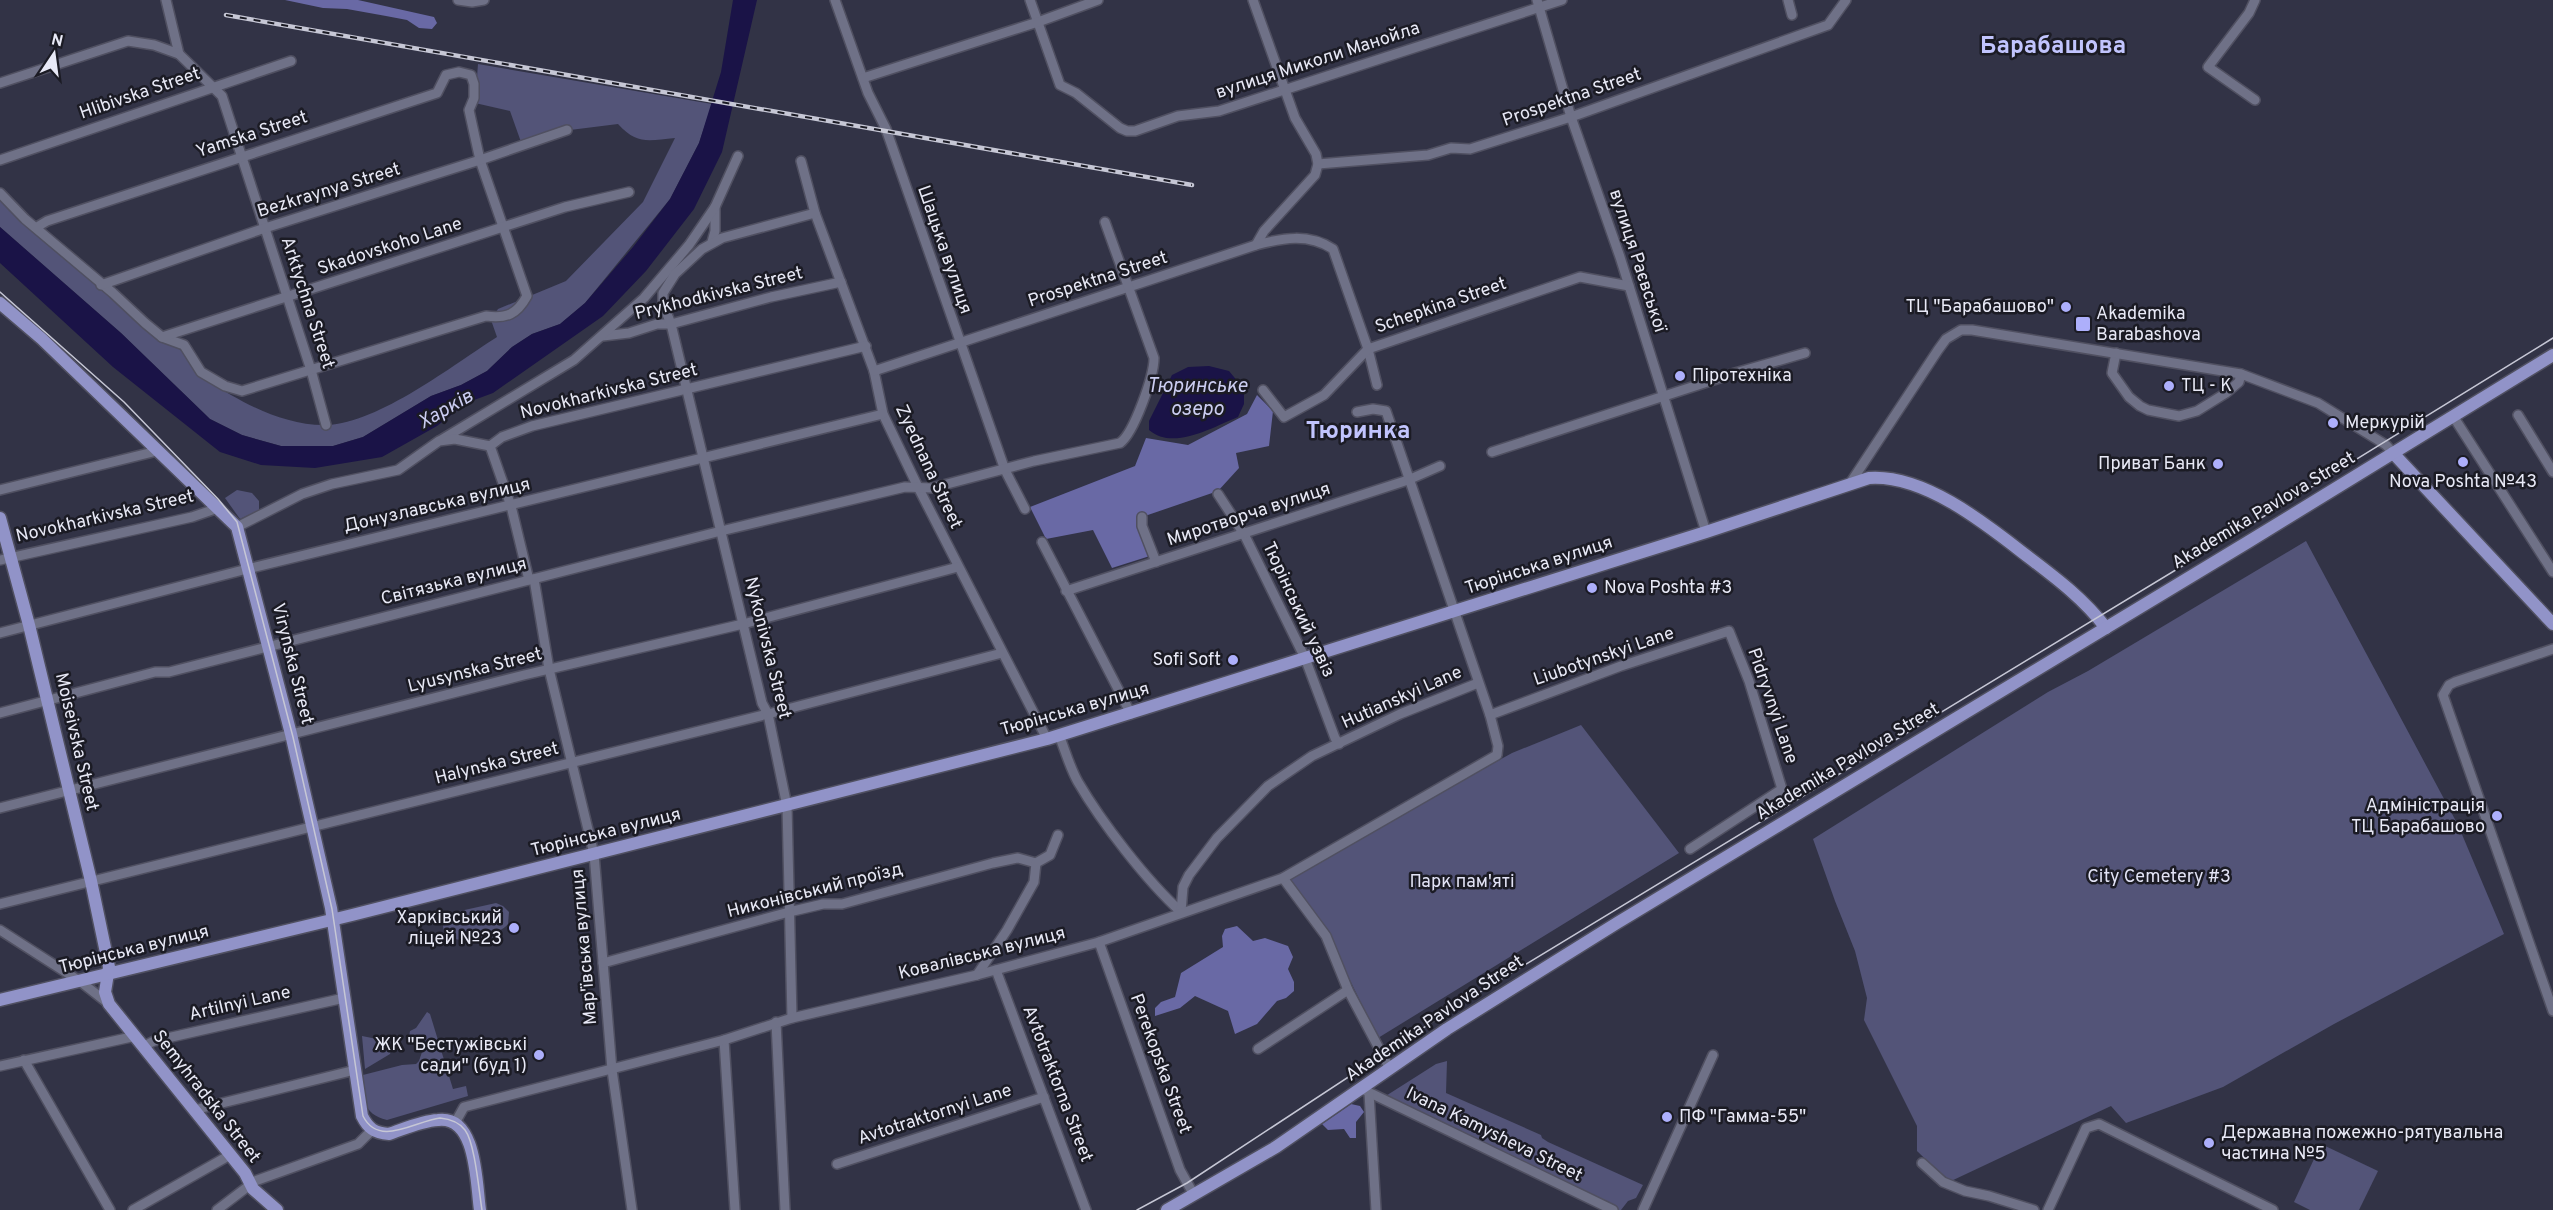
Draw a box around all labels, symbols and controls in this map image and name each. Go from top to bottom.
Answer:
street label: вулиця Миколи Манойла [1213,17,1423,105]
north arrow [24,24,84,84]
text: N [49,30,65,52]
district label: Барабашова [1980,32,2126,62]
street label: Hlibivska Street [77,63,203,125]
street label: Prospektna Street [1500,63,1644,133]
street label: Yamska Street [193,106,311,164]
street label: Bezkraynya Street [255,158,403,224]
street label: Шацька вулиця [911,183,977,317]
street label: вулиця Раєвської [1603,187,1671,336]
street label: Skadovskoho Lane [315,213,465,281]
street label: Arktychna Street [275,234,339,372]
street label: Prospektna Street [1025,247,1171,313]
street label: Prykhodkivska Street [633,262,805,326]
street label: Schepkina Street [1372,273,1510,339]
place label: ТЦ "Барабашово" [1905,296,2054,319]
marker: ТЦ "Барабашово" [2059,300,2073,314]
place label: Akademіka Barabashova [2096,303,2201,347]
marker: Akademіka Barabashova [2074,315,2092,333]
street label: Novokharkivska Street [518,359,700,425]
place label: Піротехніка [1692,365,1792,388]
marker: Піротехніка [1673,369,1687,383]
water label: Тюринське озеро [1147,374,1248,423]
place label: ТЦ - К [2181,375,2232,398]
marker: ТЦ - К [2162,379,2176,393]
water label: Харків [414,384,478,436]
street label: Zyednana Street [889,401,967,533]
place label: Меркурій [2345,412,2425,435]
marker: Меркурій [2326,416,2340,430]
district label: Тюринка [1306,417,1410,447]
street label: Akademika Pavlova Street [2168,447,2360,575]
place label: Приват Банк [2098,453,2206,476]
marker: Nova Poshta №43 [2456,455,2470,469]
marker: Приват Банк [2211,457,2225,471]
place label: Nova Poshta №43 [2389,471,2537,494]
street label: Донузлавська вулиця [341,473,533,539]
street label: Миротворча вулиця [1164,478,1334,552]
street label: Novokharkivska Street [14,485,196,549]
street label: Тюрінська вулиця [1462,531,1616,601]
street label: Тюрінський узвіз [1256,538,1340,682]
street label: Світязька вулиця [379,553,529,611]
street label: Nykonivska Street [738,575,796,721]
place label: Nova Poshta #3 [1604,577,1732,600]
marker: Nova Poshta #3 [1585,581,1599,595]
street label: Virynska Street [266,601,318,727]
street label: Liubotynskyi Lane [1531,622,1677,692]
street label: Lyusynska Street [405,643,545,699]
street label: Pidryvnyi Lane [1741,645,1803,767]
place label: Sofi Soft [1153,649,1221,672]
marker: Sofi Soft [1226,653,1240,667]
street label: Hutianskyi Lane [1338,661,1466,735]
street label: Moiseivska Street [49,671,103,813]
street label: Тюрінська вулиця [998,678,1152,742]
street label: Akademika Pavlova Street [1752,698,1944,826]
street label: Halynska Street [433,737,561,791]
place label: Адміністрація ТЦ Барабашово [2351,795,2485,839]
street label: Тюрінська вулиця [529,803,683,863]
marker: Адміністрація ТЦ Барабашово [2490,809,2504,823]
street label: Никонівський проїзд [725,858,905,924]
park label: City Cemetery #3 [2087,866,2231,889]
street label: Мар'ївська вулиця [567,868,603,1026]
park label: Парк пам'яті [1409,871,1515,894]
place label: Харківський ліцей №23 [397,907,502,951]
street label: Тюрінська вулиця [57,920,211,980]
marker: Харківський ліцей №23 [507,921,521,935]
street label: Ковалівська вулиця [896,922,1068,986]
street label: Akademika Pavlova Street [1341,951,1529,1087]
street label: Artilnyi Lane [187,981,293,1027]
street label: Perekopska Street [1124,991,1196,1137]
street label: Avtotraktorna Street [1017,1003,1097,1165]
street label: Semyhradska Street [147,1026,265,1168]
place label: ЖК "Бестужівські сади" (буд 1) [374,1034,527,1078]
marker: ЖК "Бестужівські сади" (буд 1) [532,1048,546,1062]
street label: Avtotraktornyi Lane [855,1079,1015,1151]
street label: Ivana Kamysheva Street [1402,1082,1586,1188]
place label: ПФ "Гамма-55" [1679,1106,1806,1129]
marker: ПФ "Гамма-55" [1660,1110,1674,1124]
place label: Державна пожежно-рятувальна частина №5 [2221,1122,2503,1166]
marker: Державна пожежно-рятувальна частина №5 [2202,1136,2216,1150]

